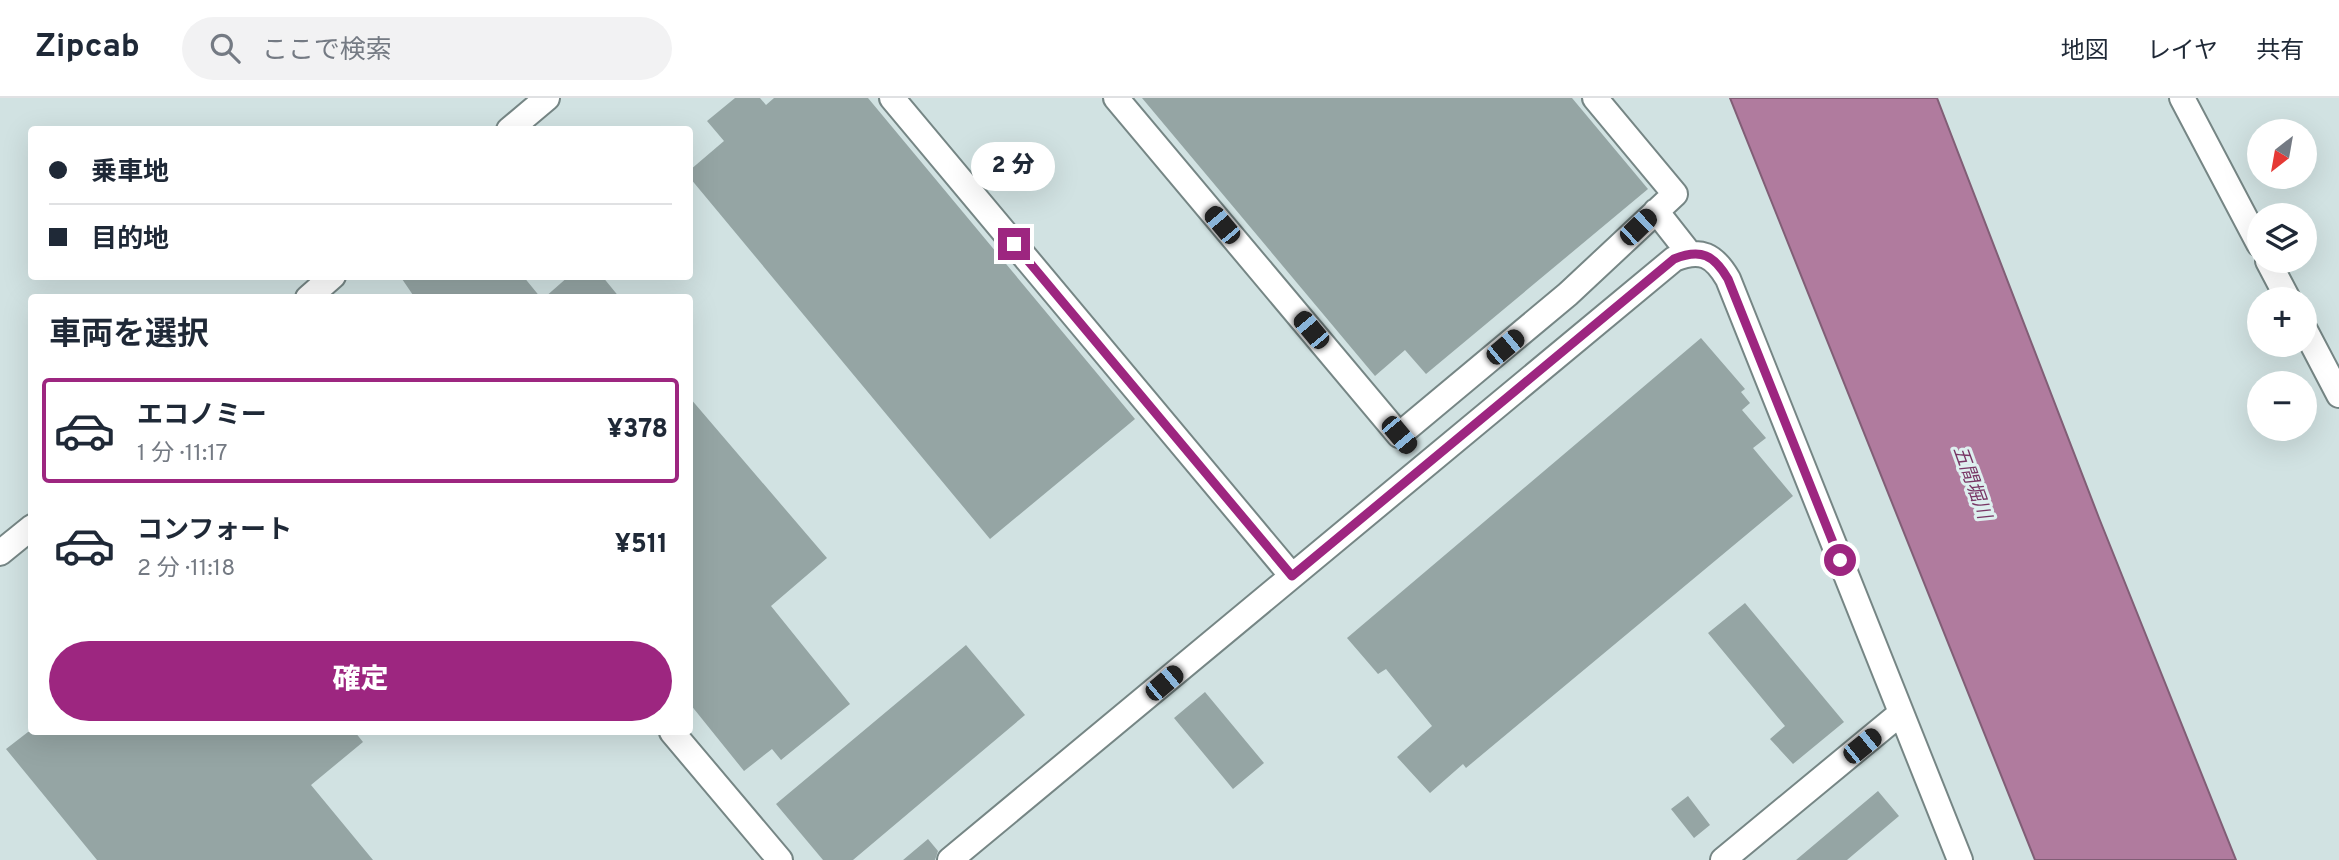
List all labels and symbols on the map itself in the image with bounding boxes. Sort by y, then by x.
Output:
north arrow [2247,119,2317,189]
callout: 2 分 [972,142,1056,192]
car [1201,202,1244,248]
car [1616,205,1661,249]
route end [998,228,1030,260]
car [1290,307,1333,353]
car [1483,325,1528,369]
car [1378,412,1421,458]
water label: 五間堀川 [1947,443,1996,524]
route start [1824,544,1856,576]
car [1142,661,1187,705]
car [1840,725,1885,767]

